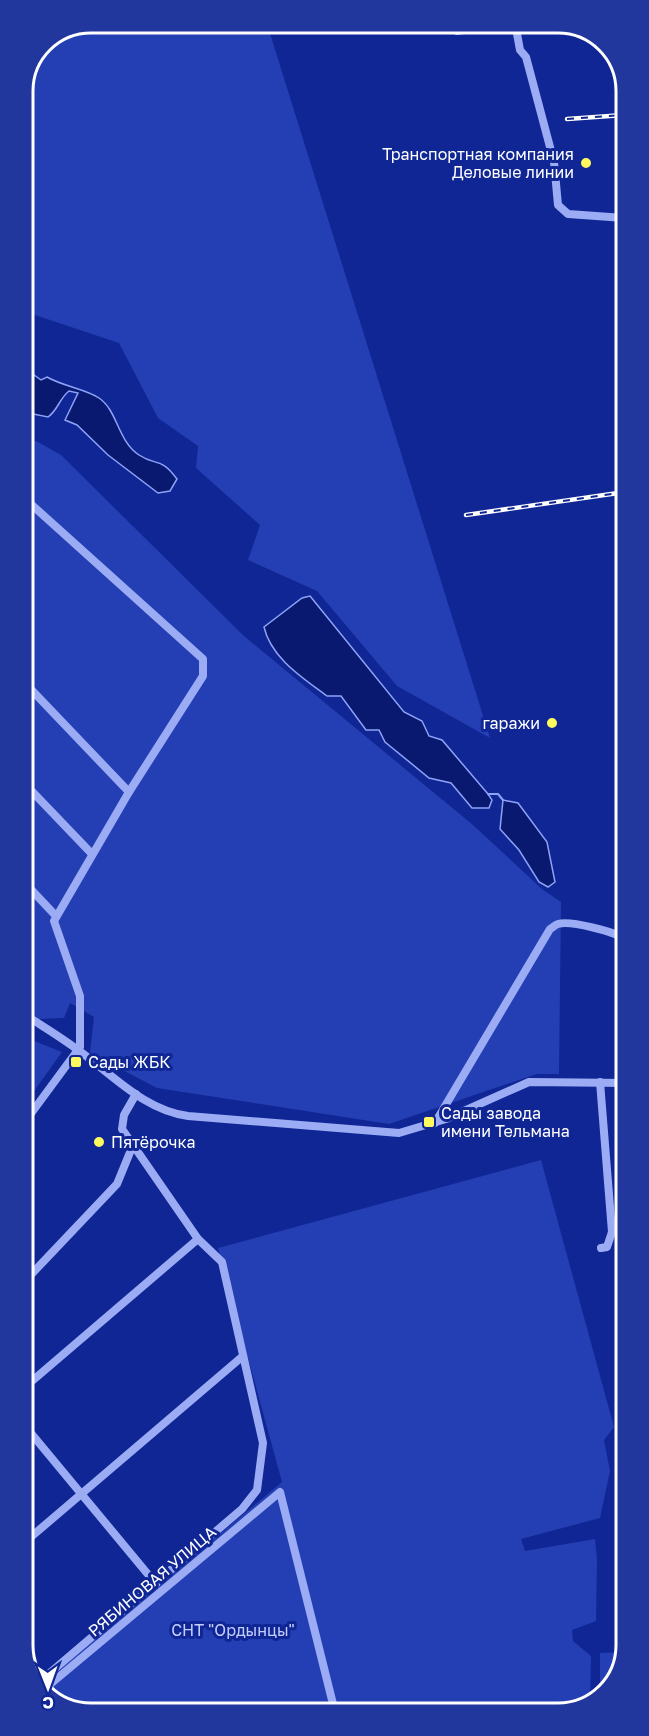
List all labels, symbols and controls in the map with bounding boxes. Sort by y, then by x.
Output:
place label: Транспортная компания Деловые линии [382,144,574,182]
marker: Транспортная компания Деловые линии [579,156,593,170]
place label: гаражи [482,713,540,733]
marker: гаражи [545,716,559,730]
place label: Сады ЖБК [88,1052,170,1072]
marker: Сады ЖБК [69,1055,83,1069]
place label: Сады завода имени Тельмана [441,1103,570,1141]
marker: Сады завода имени Тельмана [422,1115,436,1129]
place label: Пятёрочка [111,1132,195,1152]
marker: Пятёрочка [92,1135,106,1149]
street label: РЯБИНОВАЯ УЛИЦА [84,1521,220,1640]
park label: СНТ "Ордынцы" [171,1620,295,1640]
north arrow [18,1658,78,1718]
text: С [42,1693,54,1713]

